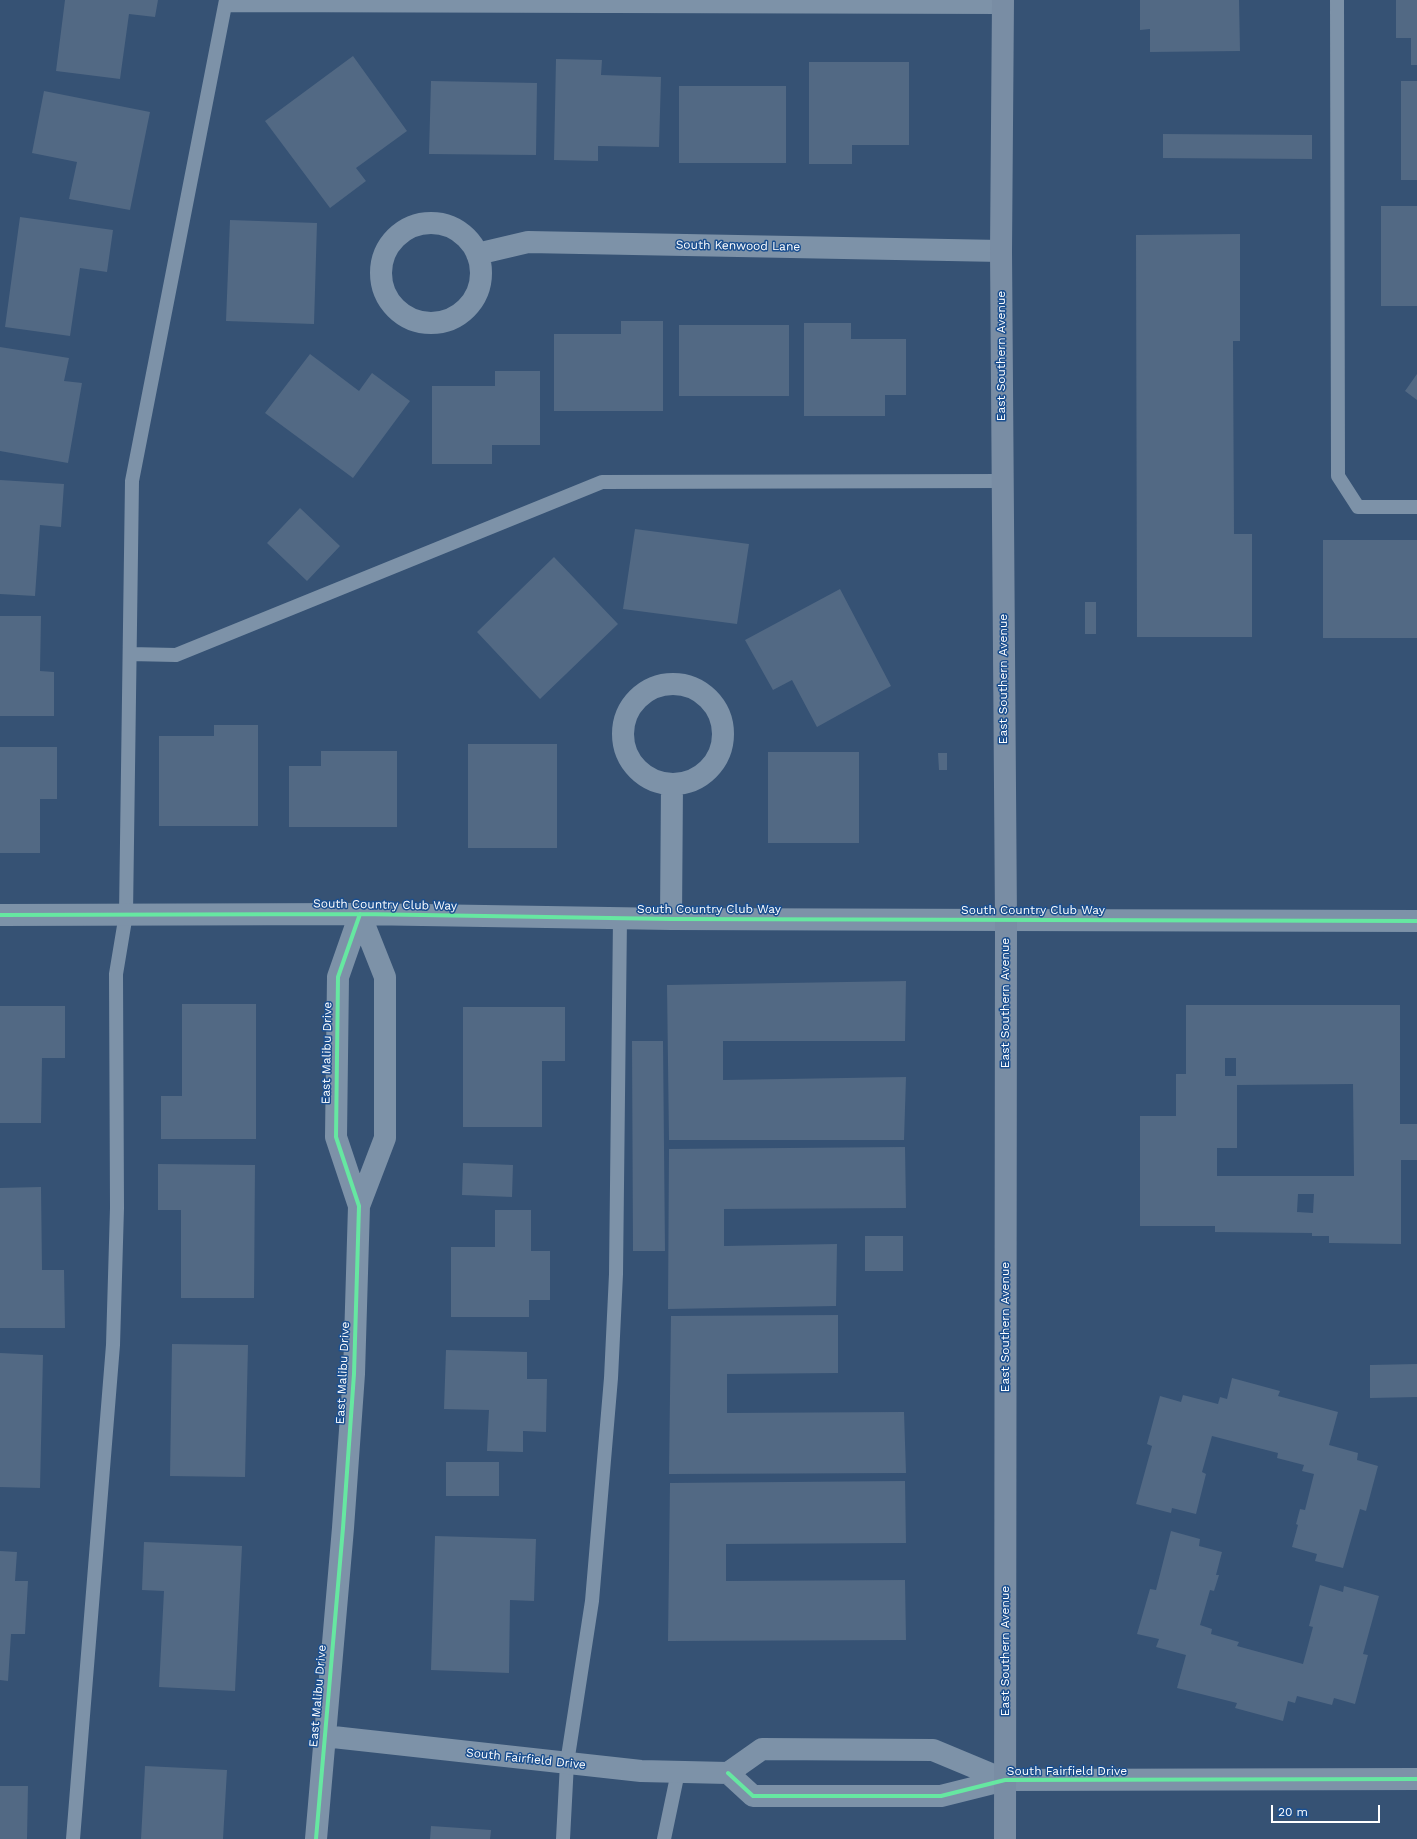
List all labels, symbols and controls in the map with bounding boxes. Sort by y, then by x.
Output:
street label: South Kenwood Lane [676,238,800,254]
street label: East Southern Avenue [994,291,1008,421]
street label: East Southern Avenue [996,614,1010,744]
street label: South Country Club Way [313,897,457,913]
street label: South Country Club Way [637,902,781,916]
street label: South Country Club Way [961,903,1105,917]
street label: East Southern Avenue [998,938,1012,1068]
street label: East Malibu Drive [319,1002,335,1104]
street label: East Southern Avenue [998,1262,1012,1392]
street label: East Malibu Drive [333,1321,353,1425]
street label: East Southern Avenue [998,1586,1012,1716]
street label: East Malibu Drive [306,1644,330,1748]
street label: South Fairfield Drive [465,1746,587,1772]
street label: South Fairfield Drive [1007,1764,1127,1778]
scale bar [1273,1797,1382,1823]
text: 20 m [1278,1805,1308,1819]

